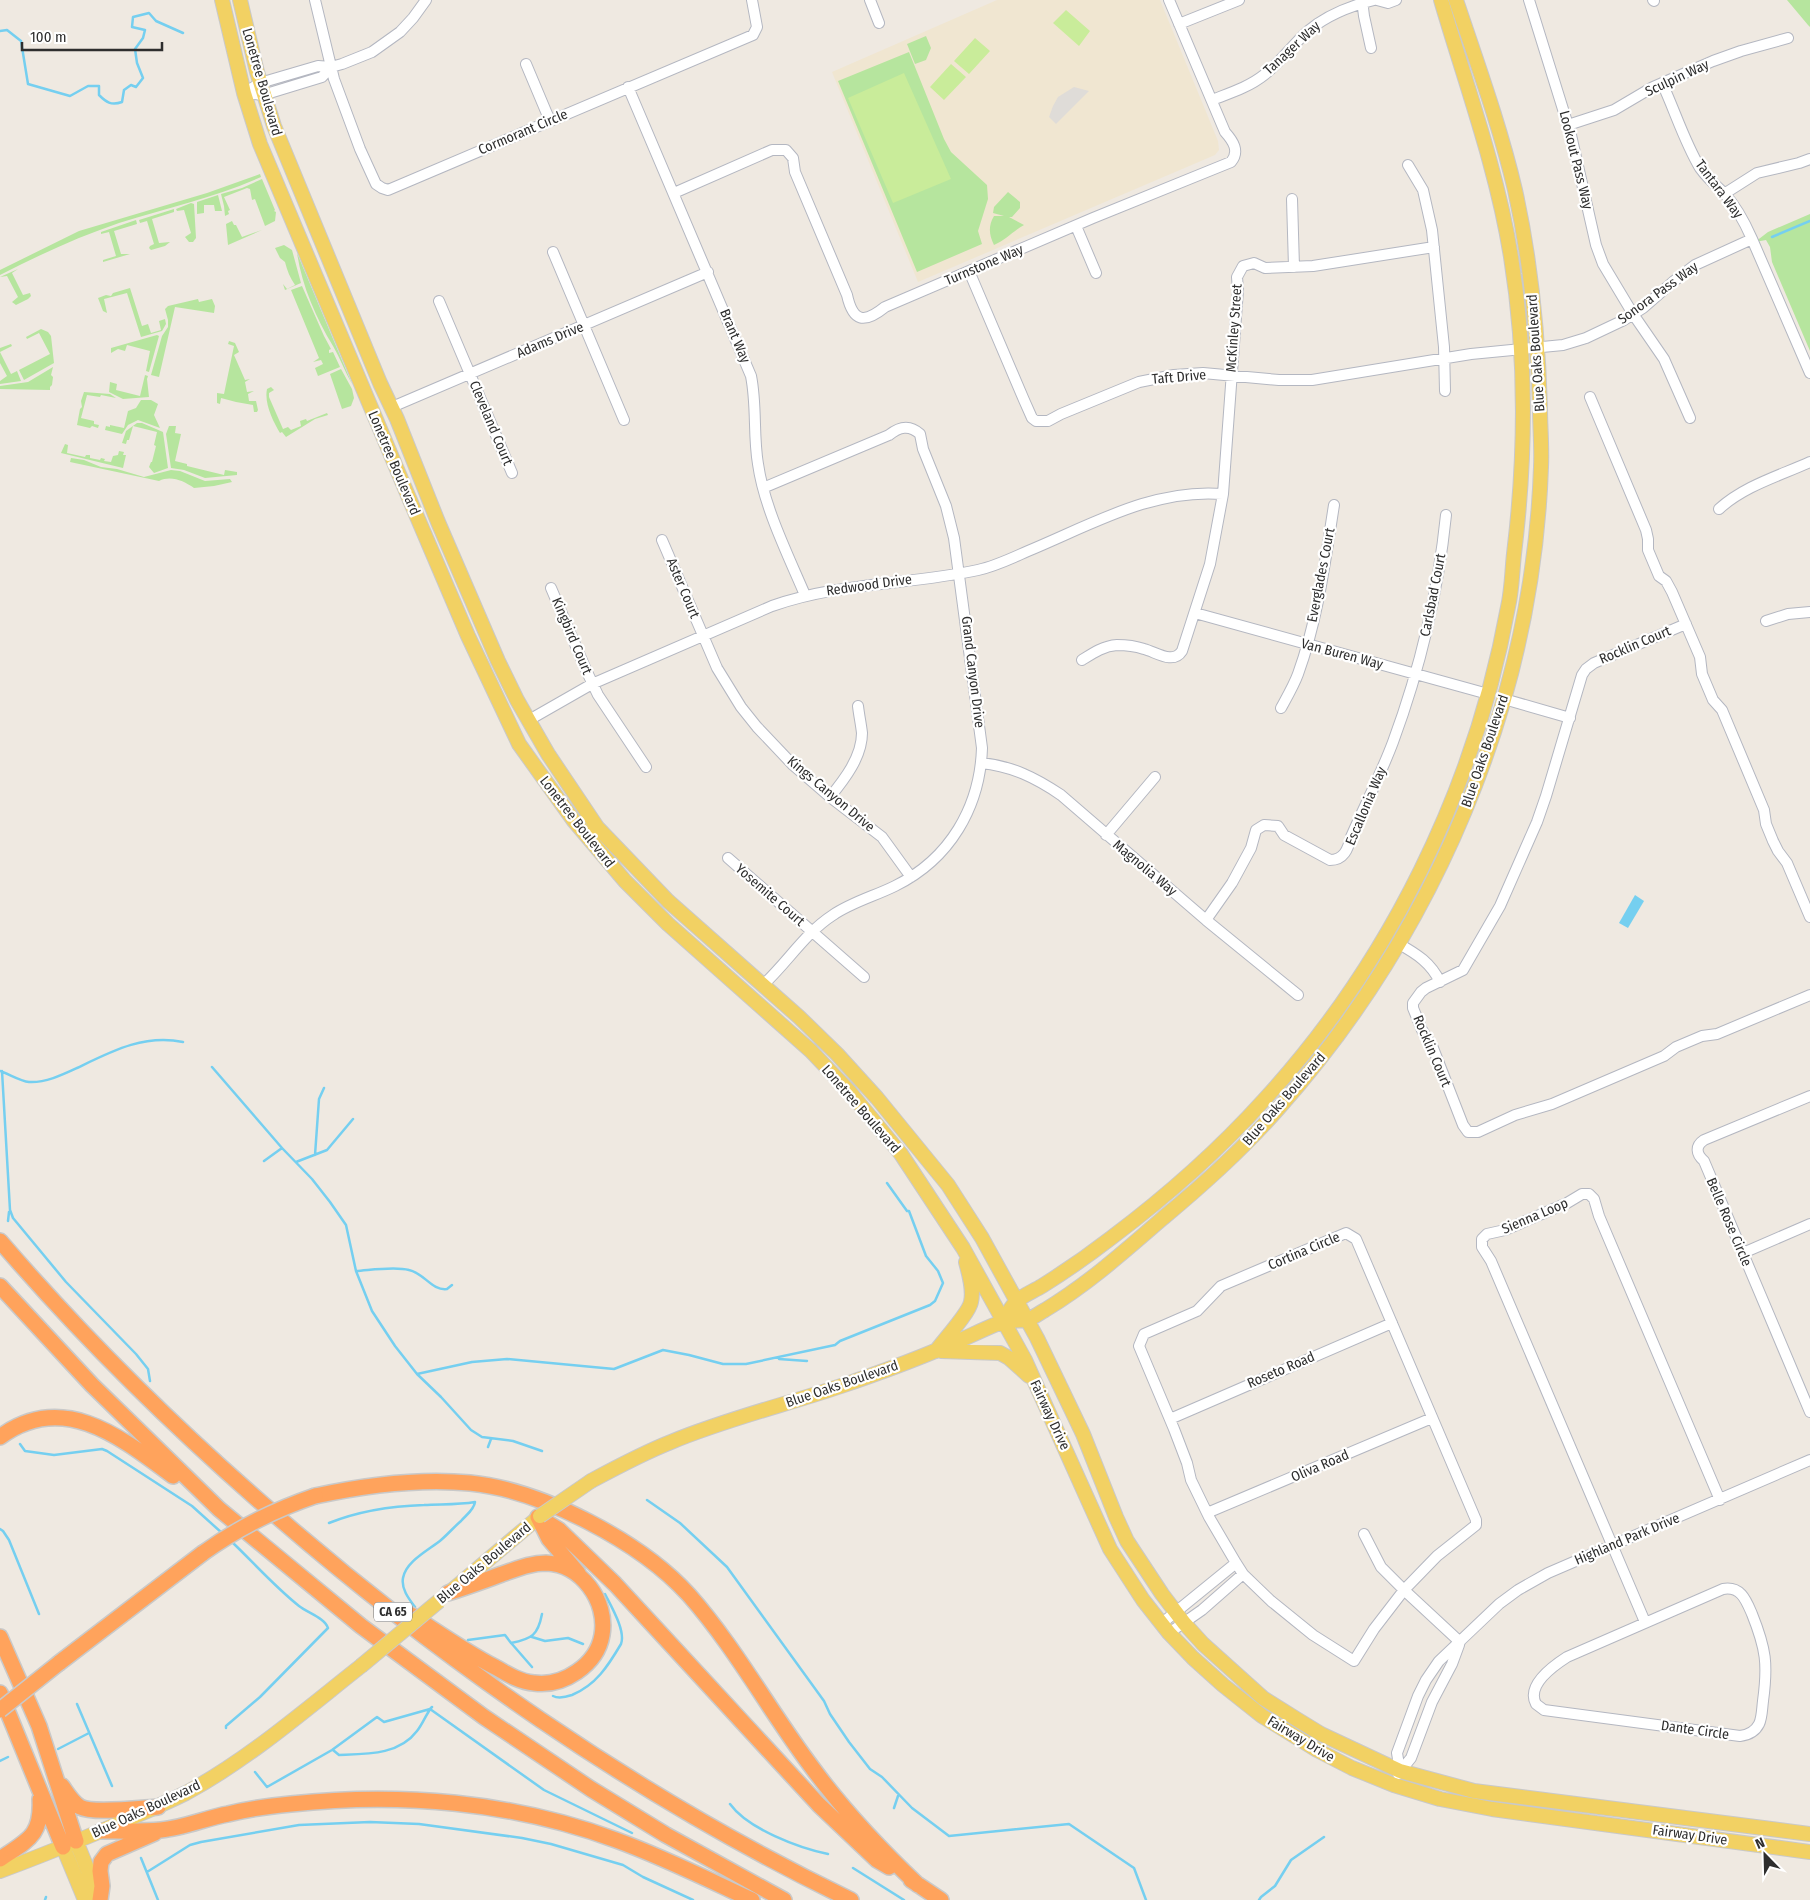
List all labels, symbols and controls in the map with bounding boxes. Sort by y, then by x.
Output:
street label: Tanager Way [1260,17,1324,78]
scale bar [22,20,162,52]
street label: Lonetree Boulevard [238,26,286,138]
text: 100 m [30,28,67,46]
street label: Sculpin Way [1642,56,1712,100]
street label: Cormorant Circle [476,106,570,158]
street label: Lookout Pass Way [1556,109,1597,212]
street label: Tantara Way [1691,156,1747,222]
street label: Turnstone Way [942,241,1027,289]
street label: Sonora Pass Way [1615,258,1702,328]
street label: McKinley Street [1222,283,1246,373]
street label: Blue Oaks Boulevard [1523,294,1549,412]
street label: Brant Way [716,306,754,366]
street label: Adams Drive [514,318,586,362]
street label: Taft Drive [1151,366,1207,388]
street label: Cleveland Court [466,378,517,468]
street label: Lonetree Boulevard [364,408,424,518]
street label: Everglades Court [1304,526,1339,624]
street label: Carlsbad Court [1417,552,1449,638]
street label: Aster Court [663,555,703,621]
street label: Redwood Drive [825,571,913,599]
street label: Kingbird Court [548,595,596,678]
street label: Grand Canyon Drive [958,615,988,729]
street label: Rocklin Court [1597,622,1674,668]
street label: Van Buren Way [1299,635,1386,673]
street label: Blue Oaks Boulevard [1458,693,1512,809]
street label: Kings Canyon Drive [784,752,878,836]
street label: Escallonia Way [1342,763,1390,848]
street label: Lonetree Boulevard [536,773,618,871]
street label: Magnolia Way [1110,836,1181,900]
street label: Yosemite Court [732,860,808,930]
street label: Rocklin Court [1409,1013,1455,1090]
street label: Blue Oaks Boulevard [1239,1049,1329,1149]
street label: Lonetree Boulevard [818,1061,904,1157]
street label: Belle Rose Circle [1703,1175,1755,1269]
street label: Sienna Loop [1499,1194,1571,1238]
street label: Cortina Circle [1266,1228,1343,1274]
street label: Roseto Road [1245,1348,1317,1392]
street label: Blue Oaks Boulevard [784,1357,900,1411]
street label: Fairway Drive [1026,1377,1074,1453]
street label: Oliva Road [1288,1446,1352,1486]
street label: Highland Park Drive [1572,1509,1682,1569]
street label: Blue Oaks Boulevard [433,1519,535,1607]
road number: CA 65 [374,1602,412,1621]
street label: Fairway Drive [1264,1712,1338,1766]
street label: Dante Circle [1660,1717,1730,1743]
street label: Blue Oaks Boulevard [89,1776,203,1842]
street label: Fairway Drive [1651,1821,1729,1849]
north arrow [1740,1830,1790,1880]
text: N [1753,1834,1767,1853]

